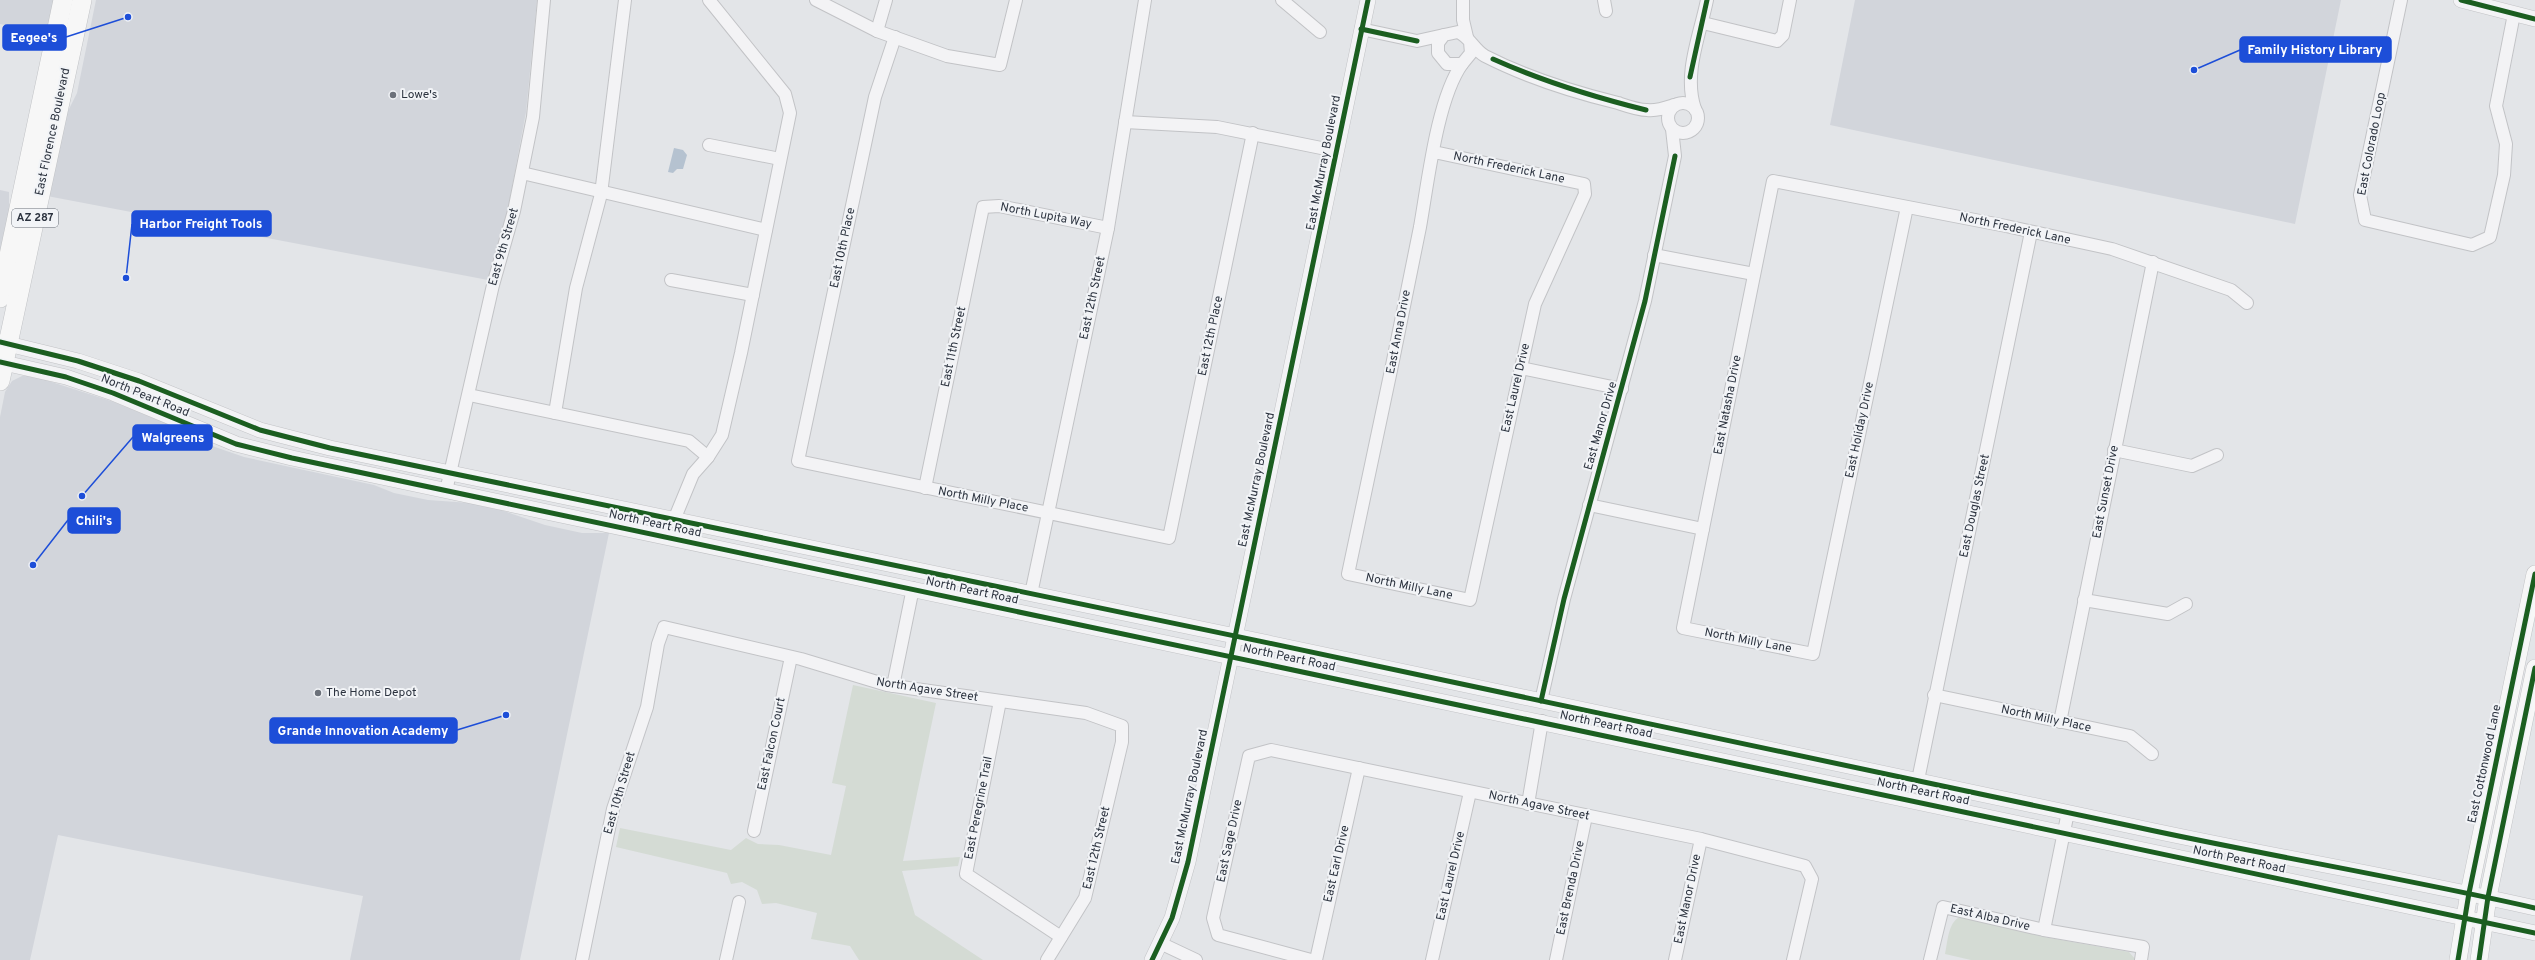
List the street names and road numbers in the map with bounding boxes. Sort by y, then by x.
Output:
street label: East Florence Boulevard [32,67,74,197]
street label: East Colorado Loop [2354,91,2390,197]
street label: East McMurray Boulevard [1303,94,1345,232]
street label: North Frederick Lane [1452,148,1566,188]
street label: North Lupita Way [999,199,1093,233]
street label: East 9th Street [485,206,523,288]
street label: East 10th Place [827,206,859,290]
road number: AZ 287 [12,209,58,227]
street label: North Frederick Lane [1958,209,2072,249]
street label: East 12th Street [1076,255,1110,341]
street label: East Anna Drive [1383,289,1415,375]
street label: East 12th Place [1195,294,1227,378]
street label: East 11th Street [938,305,970,389]
street label: East Laurel Drive [1498,342,1534,434]
street label: East Natasha Drive [1710,354,1746,456]
street label: North Peart Road [98,371,192,421]
street label: East Manor Drive [1581,380,1621,472]
street label: East Holiday Drive [1842,380,1878,480]
street label: East McMurray Boulevard [1235,411,1279,549]
street label: East Sunset Drive [2089,444,2123,540]
street label: East Douglas Street [1956,453,1994,559]
street label: North Milly Place [936,483,1030,517]
street label: North Peart Road [607,506,703,542]
street label: North Milly Lane [1364,570,1454,604]
street label: North Peart Road [924,573,1020,609]
street label: North Milly Lane [1703,625,1793,657]
street label: North Peart Road [1241,640,1337,676]
street label: North Agave Street [875,674,979,706]
street label: East Falcon Court [754,696,790,792]
street label: North Milly Place [1999,702,2093,736]
street label: East Cottonwood Lane [2465,703,2505,825]
street label: North Peart Road [1558,707,1654,743]
street label: East McMurray Boulevard [1168,728,1212,866]
street label: East 10th Street [601,750,639,836]
street label: East Peregrine Trail [961,755,997,861]
street label: North Peart Road [1875,774,1971,810]
street label: North Agave Street [1487,787,1591,825]
street label: East Sage Drive [1213,798,1247,884]
street label: East 12th Street [1080,805,1114,891]
street label: East Earl Drive [1320,824,1354,904]
street label: East Laurel Drive [1433,830,1469,922]
street label: East Brenda Drive [1553,839,1589,937]
street label: North Peart Road [2191,842,2287,878]
street label: East Manor Drive [1671,853,1705,945]
street label: East Alba Drive [1948,901,2032,935]

